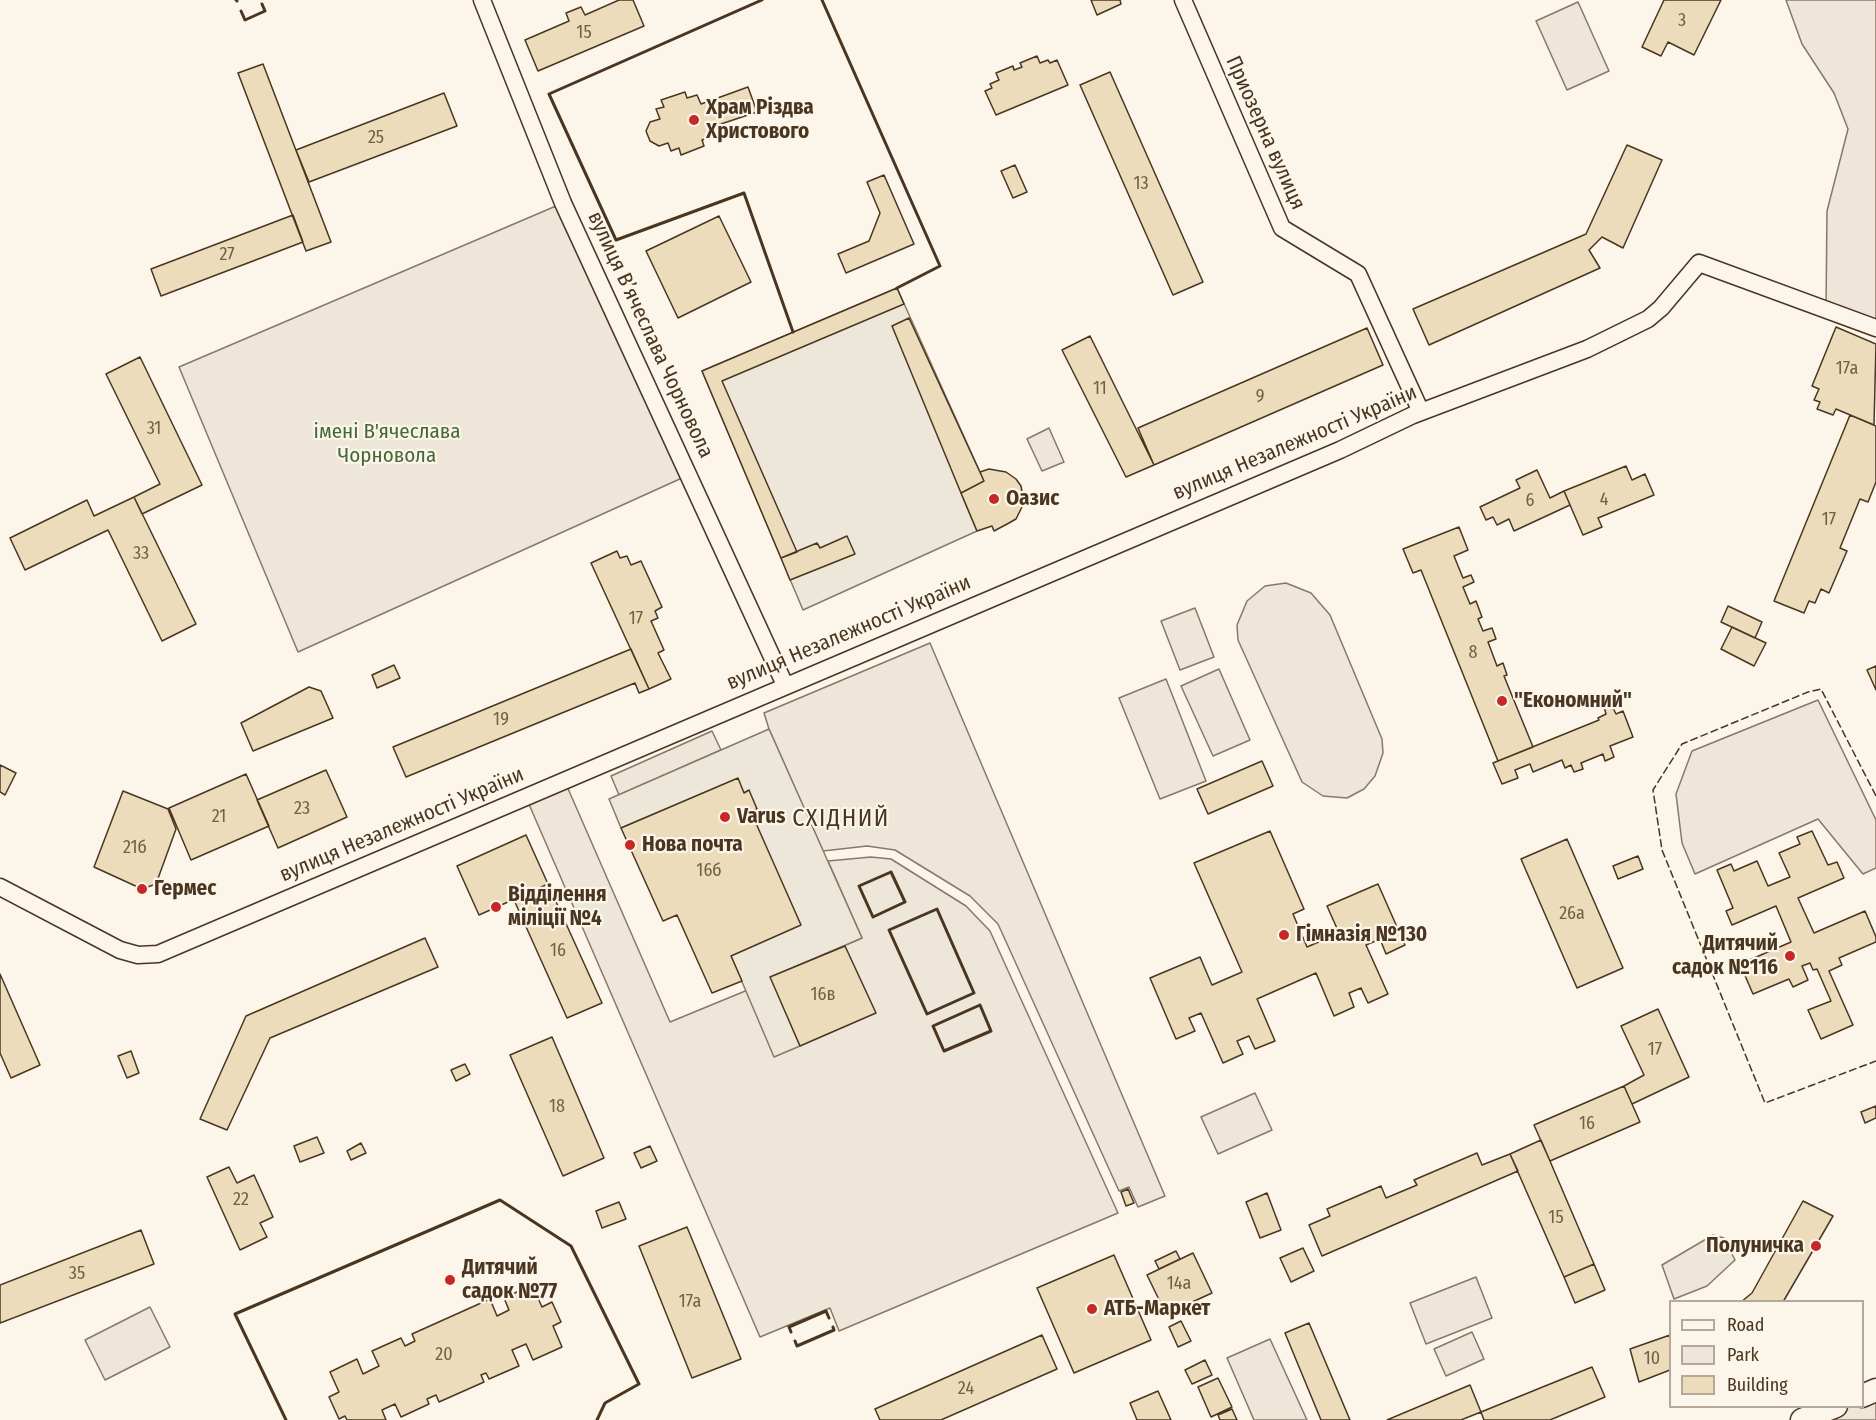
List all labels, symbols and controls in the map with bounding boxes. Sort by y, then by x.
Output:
house number: 3 [1678,10,1686,32]
house number: 15 [576,22,592,44]
street label: Приозерна вулиця [1220,52,1310,214]
place label: Храм Різдва Христового [706,95,814,145]
marker: Храм Різдва Христового [687,113,701,127]
house number: 25 [368,127,384,149]
house number: 13 [1133,173,1149,195]
street label: вулиця Вʼячеслава Чорновола [582,208,718,462]
house number: 27 [219,244,235,266]
house number: 17а [1836,358,1858,380]
house number: 11 [1093,378,1107,400]
street label: вулиця Незалежності України [1169,380,1421,506]
house number: 9 [1256,386,1264,408]
house number: 31 [147,418,161,440]
park label: імені В'ячеслава Чорновола [314,419,460,469]
place label: Оазис [1006,486,1059,512]
house number: 4 [1600,489,1608,511]
house number: 6 [1526,490,1534,512]
marker: Оазис [987,492,1001,506]
house number: 17 [1822,509,1836,531]
house number: 33 [133,543,149,565]
street label: вулиця Незалежності України [723,570,975,696]
house number: 17 [629,608,643,630]
house number: 8 [1469,642,1477,664]
place label: "Економний" [1514,688,1632,714]
marker: "Економний" [1495,694,1509,708]
house number: 19 [493,709,509,731]
street label: вулиця Незалежності України [276,762,528,888]
house number: 23 [294,798,310,820]
place label: Varus [737,804,785,830]
district label: СХІДНИЙ [792,805,890,833]
house number: 21 [212,806,226,828]
marker: Varus [718,810,732,824]
place label: Нова почта [642,832,743,858]
house number: 21б [123,837,147,859]
marker: Нова почта [623,838,637,852]
house number: 16б [696,860,722,882]
place label: Гермес [154,876,216,902]
marker: Гермес [135,882,149,896]
place label: Відділення міліції №4 [508,882,607,932]
marker: Відділення міліції №4 [489,900,503,914]
house number: 26а [1559,903,1585,925]
place label: Гімназія №130 [1296,922,1427,948]
marker: Гімназія №130 [1277,928,1291,942]
place label: Дитячий садок №116 [1672,931,1778,981]
house number: 16 [550,940,566,962]
marker: Дитячий садок №116 [1783,949,1797,963]
house number: 16в [810,984,836,1006]
house number: 17 [1648,1039,1662,1061]
house number: 18 [549,1096,565,1118]
house number: 16 [1579,1113,1595,1135]
house number: 22 [233,1189,249,1211]
house number: 15 [1548,1207,1564,1229]
place label: Полуничка [1706,1233,1804,1259]
marker: Полуничка [1809,1239,1823,1253]
place label: Дитячий садок №77 [462,1255,557,1305]
house number: 35 [69,1263,85,1285]
marker: Дитячий садок №77 [443,1273,457,1287]
house number: 14а [1167,1273,1191,1295]
house number: 17а [679,1291,701,1313]
place label: АТБ-Маркет [1104,1296,1210,1322]
legend [1669,1300,1864,1408]
marker: АТБ-Маркет [1085,1302,1099,1316]
text: Road [1727,1314,1764,1336]
house number: 20 [435,1344,453,1366]
text: Park [1727,1344,1759,1366]
house number: 10 [1644,1348,1660,1370]
text: Building [1727,1374,1788,1396]
house number: 24 [958,1378,974,1400]

